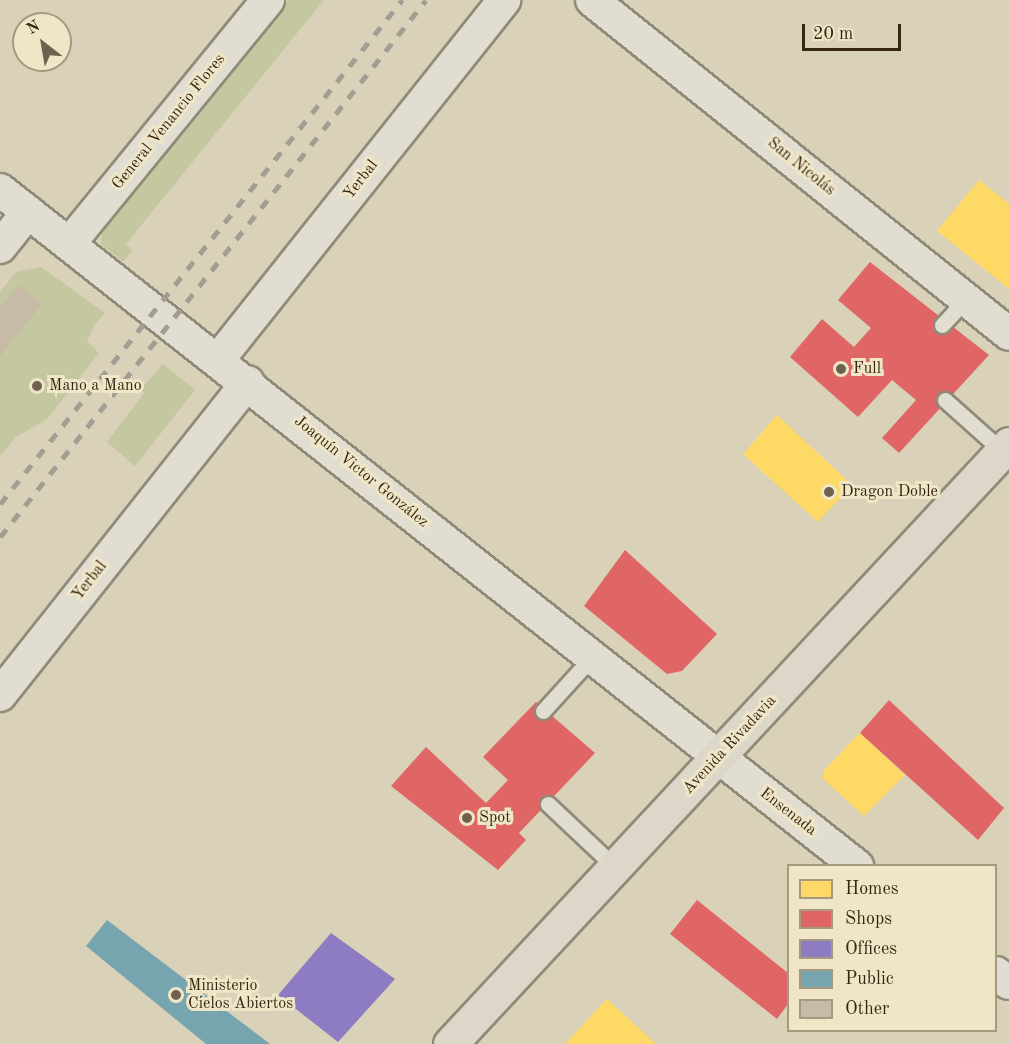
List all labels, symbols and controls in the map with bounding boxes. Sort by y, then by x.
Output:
north arrow [12,12,72,72]
scale bar [805,12,904,50]
text: N [24,18,43,38]
text: 20 m [813,25,853,43]
street label: General Venancio Flores [108,50,230,194]
street label: San Nicolás [763,134,839,200]
street label: Yerbal [340,156,382,204]
place label: Full [853,359,881,379]
marker: Full [834,362,848,376]
place label: Mano a Mano [49,376,142,396]
marker: Mano a Mano [30,379,44,393]
street label: Joaquín Victor González [290,412,432,532]
place label: Dragon Doble [841,482,938,502]
marker: Dragon Doble [822,485,836,499]
street label: Yerbal [69,557,111,605]
street label: Avenida Rivadavia [679,692,781,798]
street label: Ensenada [756,784,820,840]
place label: Spot [479,808,511,828]
marker: Spot [460,811,474,825]
legend [787,864,997,1032]
text: Homes [845,880,899,898]
text: Shops [845,910,892,928]
text: Offices [845,940,897,958]
text: Public [845,970,894,988]
place label: Ministerio Cielos Abiertos [188,976,293,1014]
marker: Ministerio Cielos Abiertos [169,988,183,1002]
text: Other [845,1000,889,1018]

